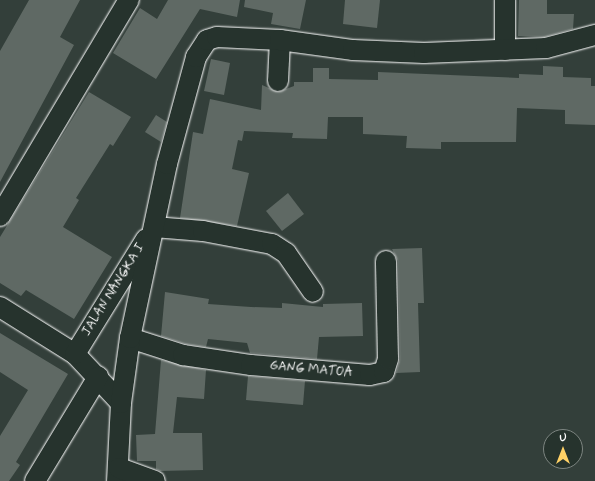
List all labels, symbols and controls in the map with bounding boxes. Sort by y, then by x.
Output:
street label: JALAN NANGKA I [79,241,149,339]
street label: GANG MATOA [269,359,353,381]
north arrow [543,429,583,469]
text: U [559,431,567,445]

